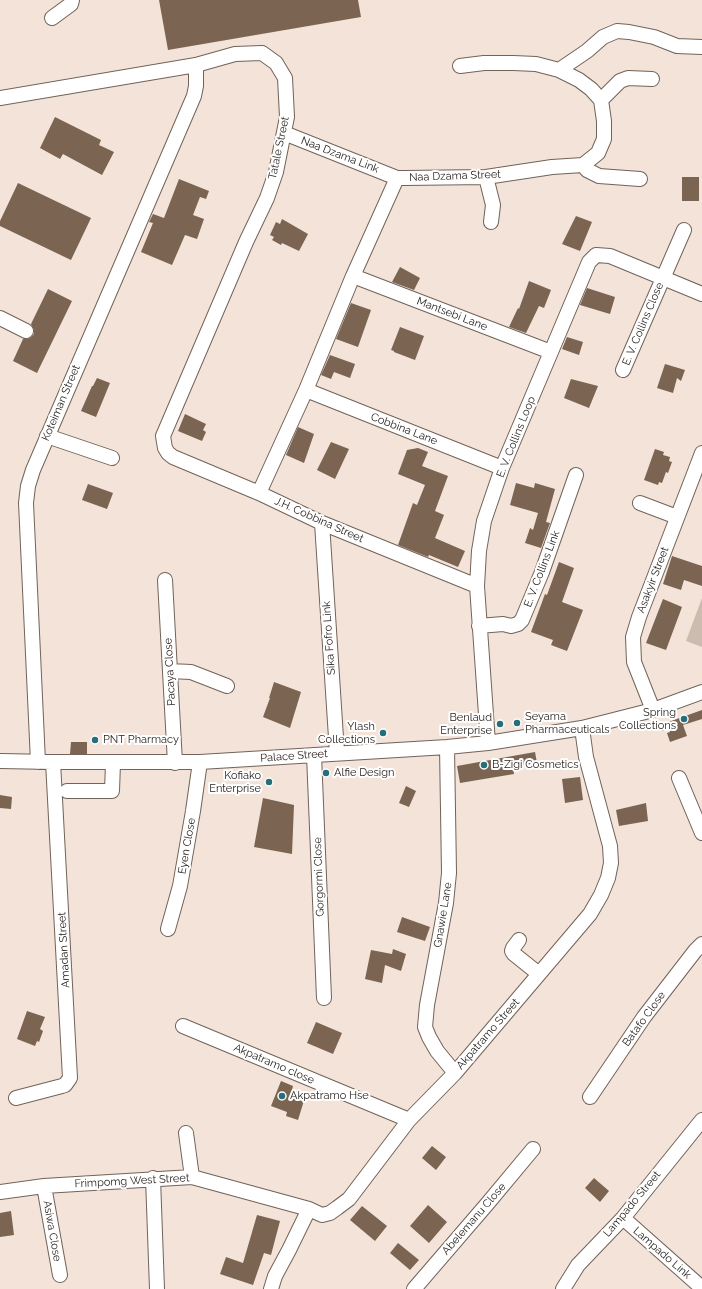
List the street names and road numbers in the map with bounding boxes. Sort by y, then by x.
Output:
street label: Tatale Street [266,115,292,181]
street label: Naa Dzama Link [299,134,381,176]
street label: Naa Dzama Street [409,168,501,184]
street label: E. V. Collins Close [620,280,666,368]
street label: Mantsebi Lane [415,294,489,334]
street label: Koteiman Street [39,363,83,443]
street label: E. V. Collins Loop [494,395,538,479]
street label: Cobbina Lane [369,410,439,448]
street label: J.H. Cobbina Street [272,494,366,546]
street label: E. V. Collins Link [521,529,563,609]
street label: Asakyir Street [634,545,672,615]
street label: Sika Fofro Link [320,601,338,675]
street label: Pacaya Close [162,638,178,706]
street label: Palace Street [260,747,328,765]
street label: Eyen Close [176,817,198,875]
street label: Gorgormi Close [311,837,327,917]
street label: Gnawie Lane [431,881,455,949]
street label: Amadan Street [55,912,73,988]
street label: Batafo Close [620,989,668,1049]
street label: Akpatramo Street [454,996,522,1072]
street label: Akpatramo close [232,1041,316,1087]
street label: Lampado Street [601,1168,663,1240]
street label: Frimpomg West Street [74,1171,190,1191]
street label: Abelemanu Close [439,1180,509,1258]
street label: Asiwa Close [40,1200,64,1262]
street label: Lampado Link [630,1224,694,1282]

